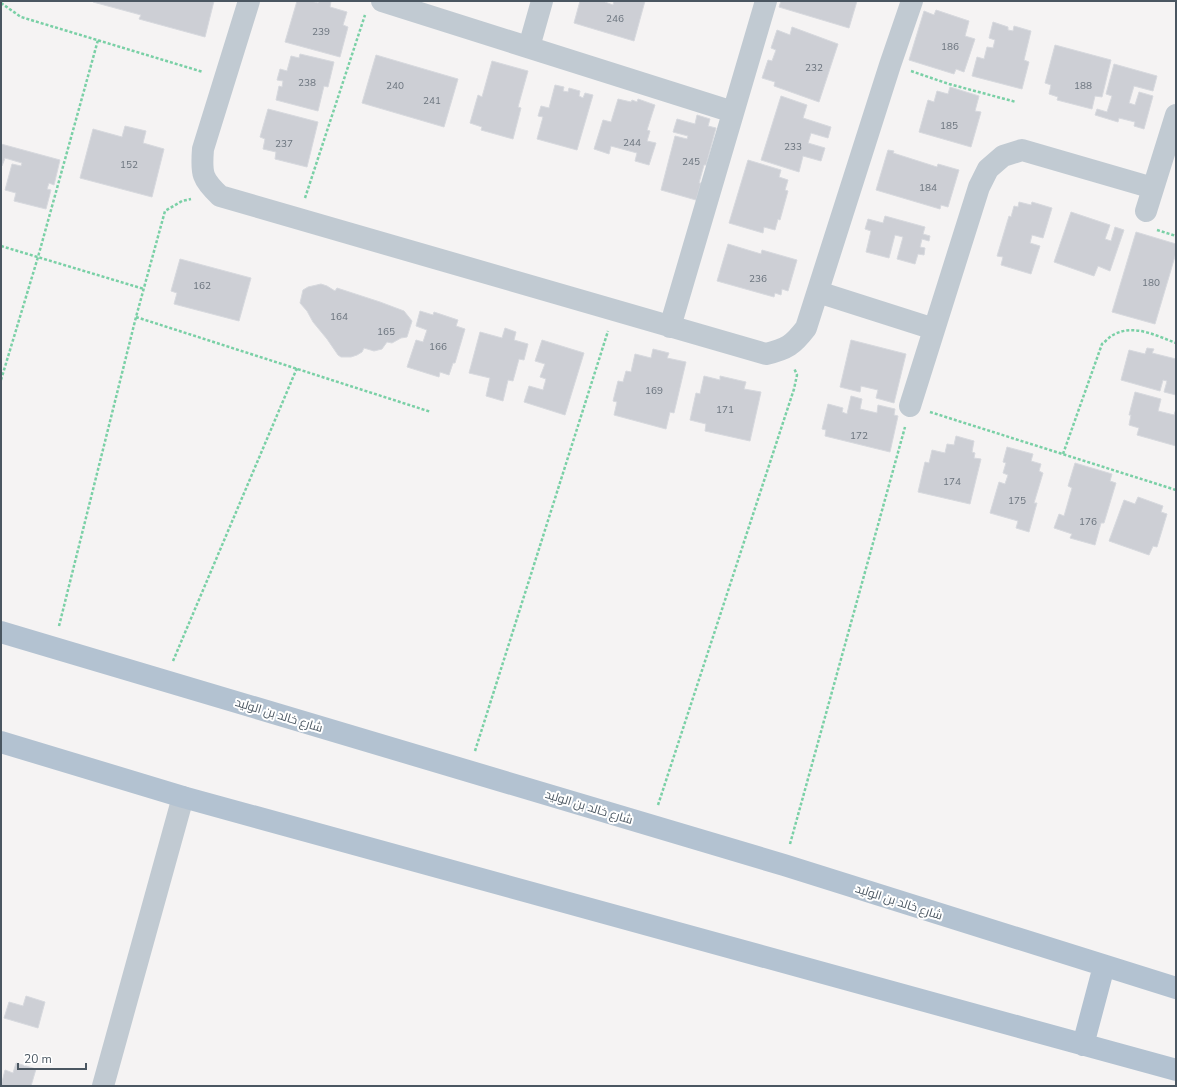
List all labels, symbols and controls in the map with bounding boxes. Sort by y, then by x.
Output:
house number: 246 [606,12,624,26]
house number: 239 [312,25,330,39]
house number: 186 [941,40,959,54]
house number: 232 [805,61,823,75]
house number: 238 [298,76,316,90]
house number: 240 [386,79,404,93]
house number: 188 [1074,79,1092,93]
house number: 241 [423,94,441,108]
house number: 185 [940,119,958,133]
house number: 244 [623,136,641,150]
house number: 237 [275,137,293,151]
house number: 233 [784,140,802,154]
house number: 245 [682,155,700,169]
house number: 152 [120,158,138,172]
house number: 184 [919,181,937,195]
house number: 236 [749,272,767,286]
house number: 180 [1142,276,1160,290]
house number: 162 [193,279,211,293]
house number: 164 [330,310,348,324]
house number: 165 [377,325,395,339]
house number: 166 [429,340,447,354]
house number: 169 [645,384,663,398]
house number: 171 [716,403,734,417]
house number: 172 [850,429,868,443]
house number: 174 [943,475,961,489]
house number: 175 [1008,494,1026,508]
house number: 176 [1079,515,1097,529]
street label: شارع خالد بن الوليد [233,694,325,736]
street label: شارع خالد بن الوليد [543,786,635,828]
street label: شارع خالد بن الوليد [853,880,945,924]
scale bar [18,1045,86,1071]
text: 20 m [24,1051,52,1067]

